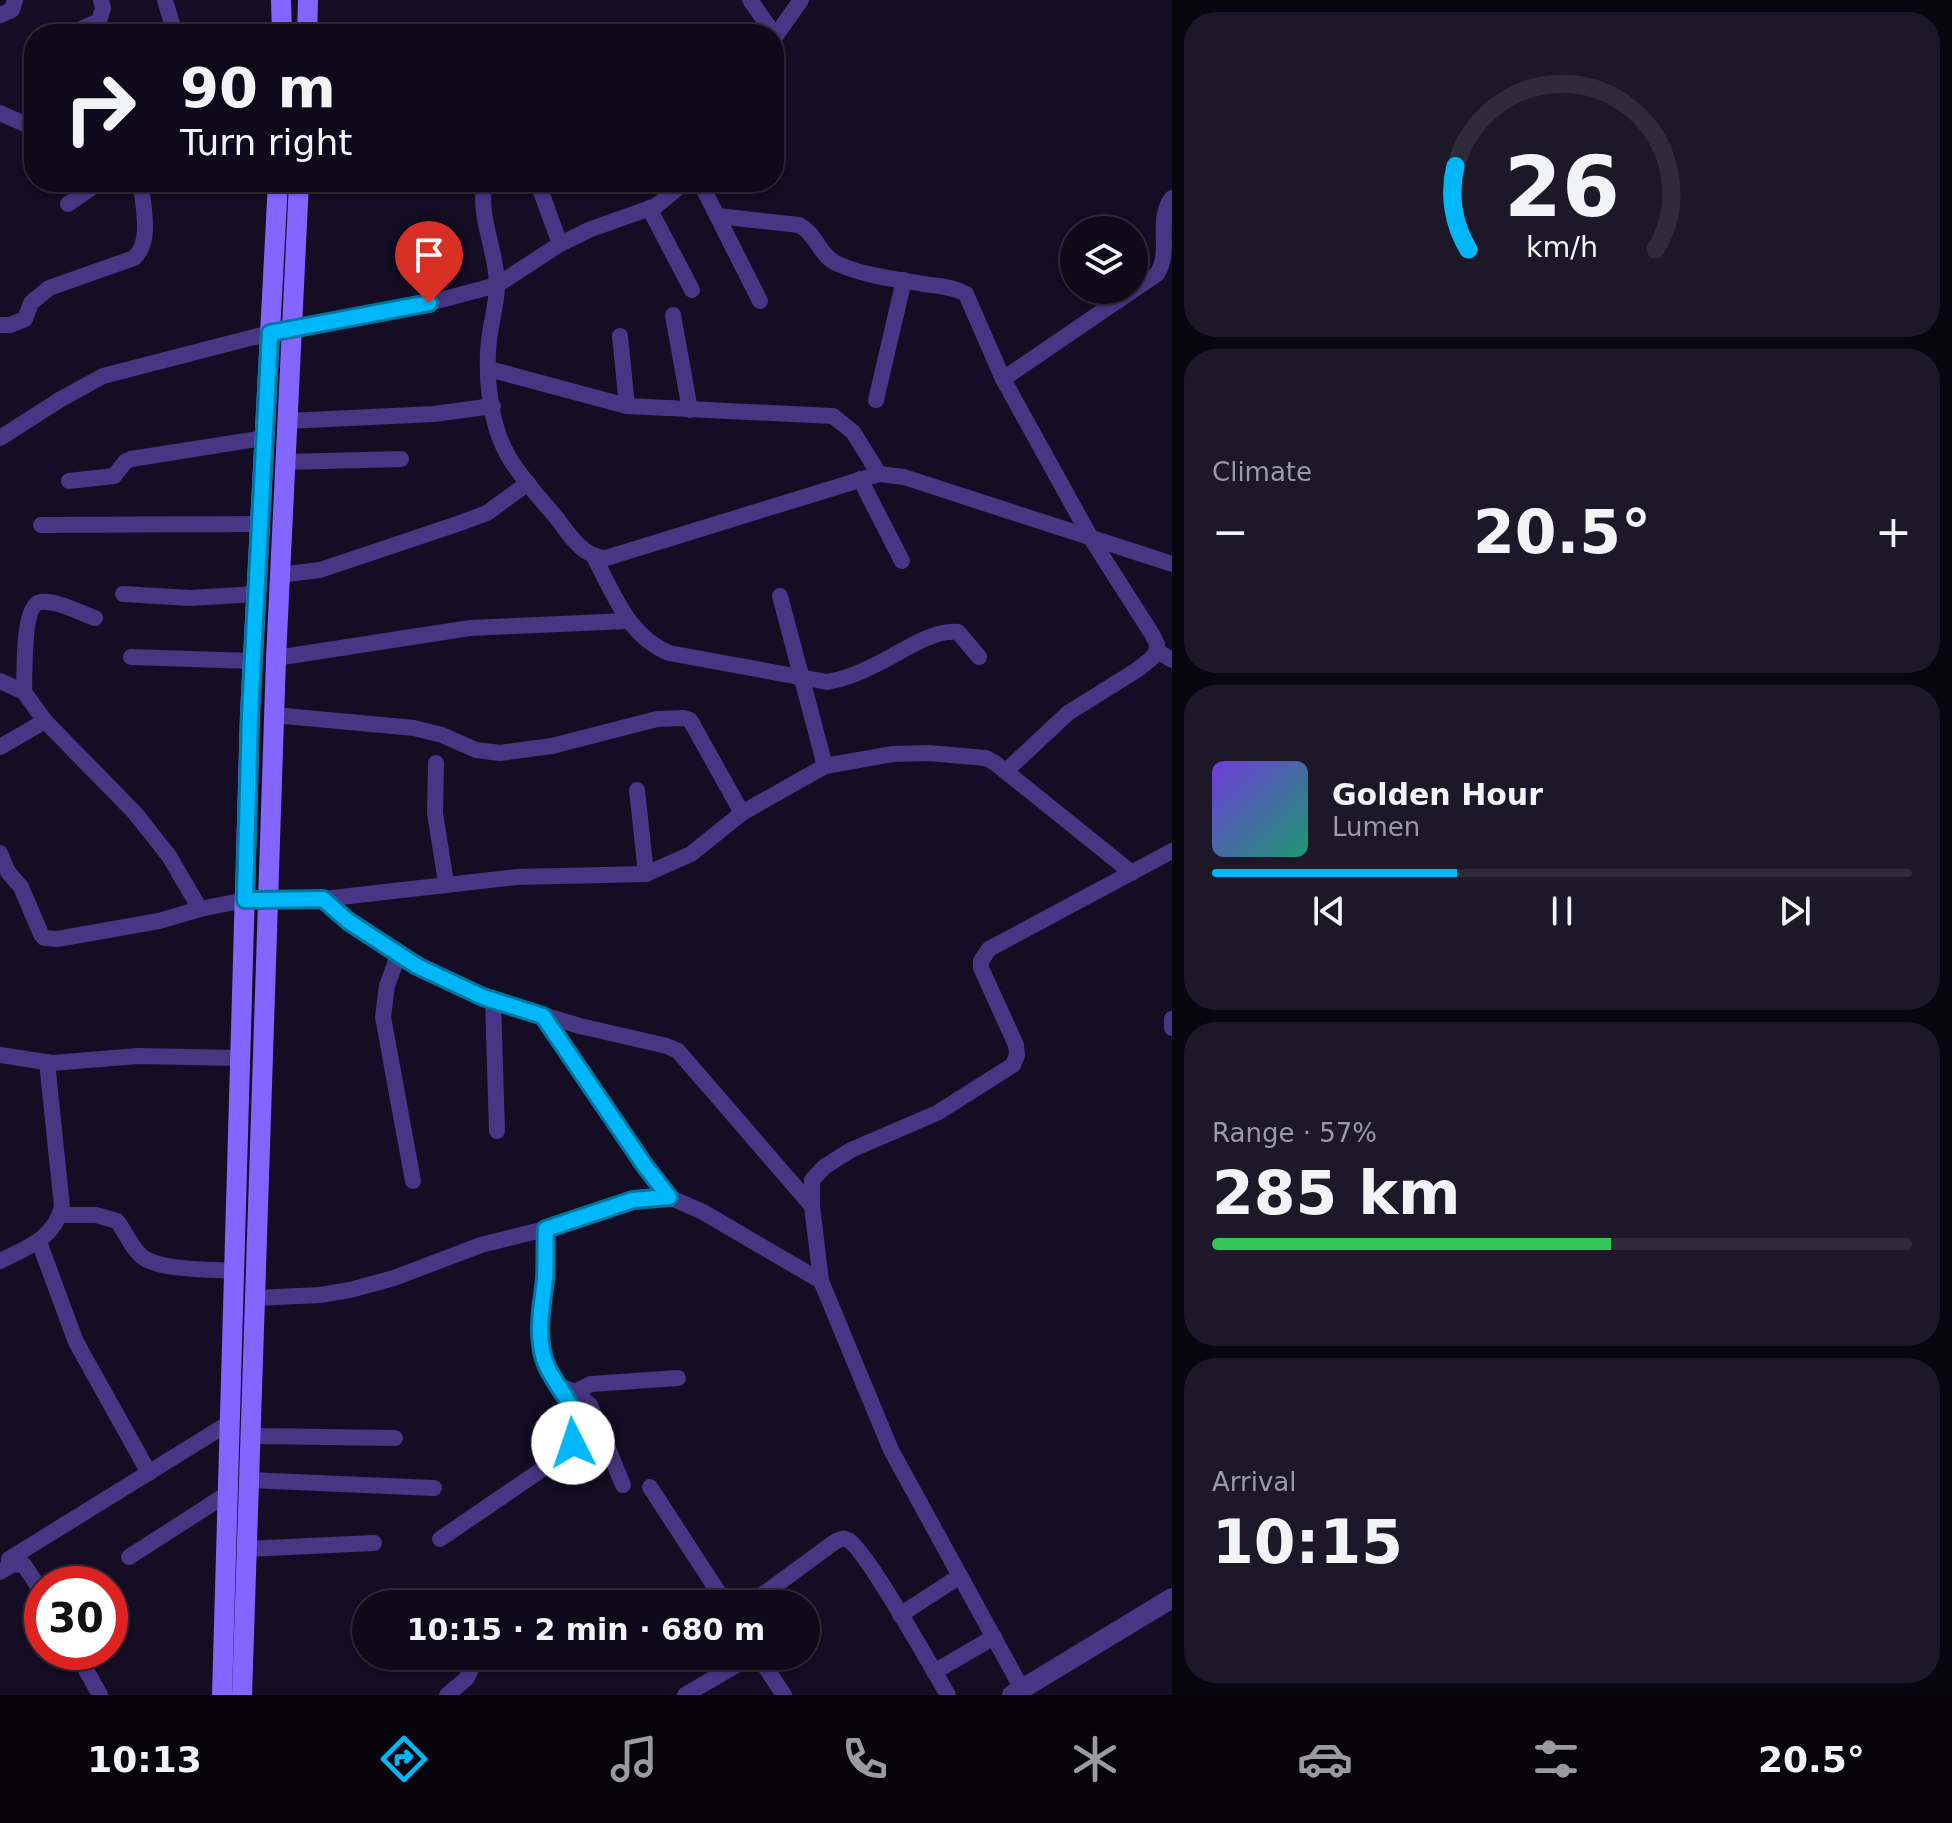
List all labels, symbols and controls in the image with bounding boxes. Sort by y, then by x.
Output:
text: 90 m [180,55,336,120]
icon: right [48,56,152,160]
text: Turn right [180,122,352,163]
text: 26 [1504,139,1620,236]
map controls [1060,216,1148,304]
button: layers [1060,216,1148,304]
pin [395,221,463,303]
text: km/h [1526,230,1598,264]
icon: arrive [407,233,451,277]
text: Climate [1212,457,1312,487]
text: 20.5° [1473,497,1651,567]
text: − [1212,506,1249,557]
text: + [1875,506,1912,557]
text: Golden Hour [1332,777,1543,812]
text: Lumen [1332,812,1420,842]
icon: previous [1307,889,1351,933]
icon: pause [1540,889,1584,933]
icon: next [1773,889,1817,933]
text: Range · 57% [1212,1118,1377,1148]
text: 285 km [1212,1158,1461,1228]
position arrow [531,1401,615,1485]
text: Arrival [1212,1467,1296,1497]
text: 10:15 [1212,1507,1403,1577]
speed limit sign: 30 [24,1566,128,1670]
text: 10:15 · 2 min · 680 m [407,1612,765,1647]
icon: directions [376,1731,432,1787]
icon: music [606,1731,662,1787]
icon: phone [837,1731,893,1787]
icon: climate [1067,1731,1123,1787]
icon: car [1297,1731,1353,1787]
icon: filters [1528,1731,1584,1787]
text: 10:13 [87,1739,202,1780]
text: 20.5° [1758,1739,1865,1780]

